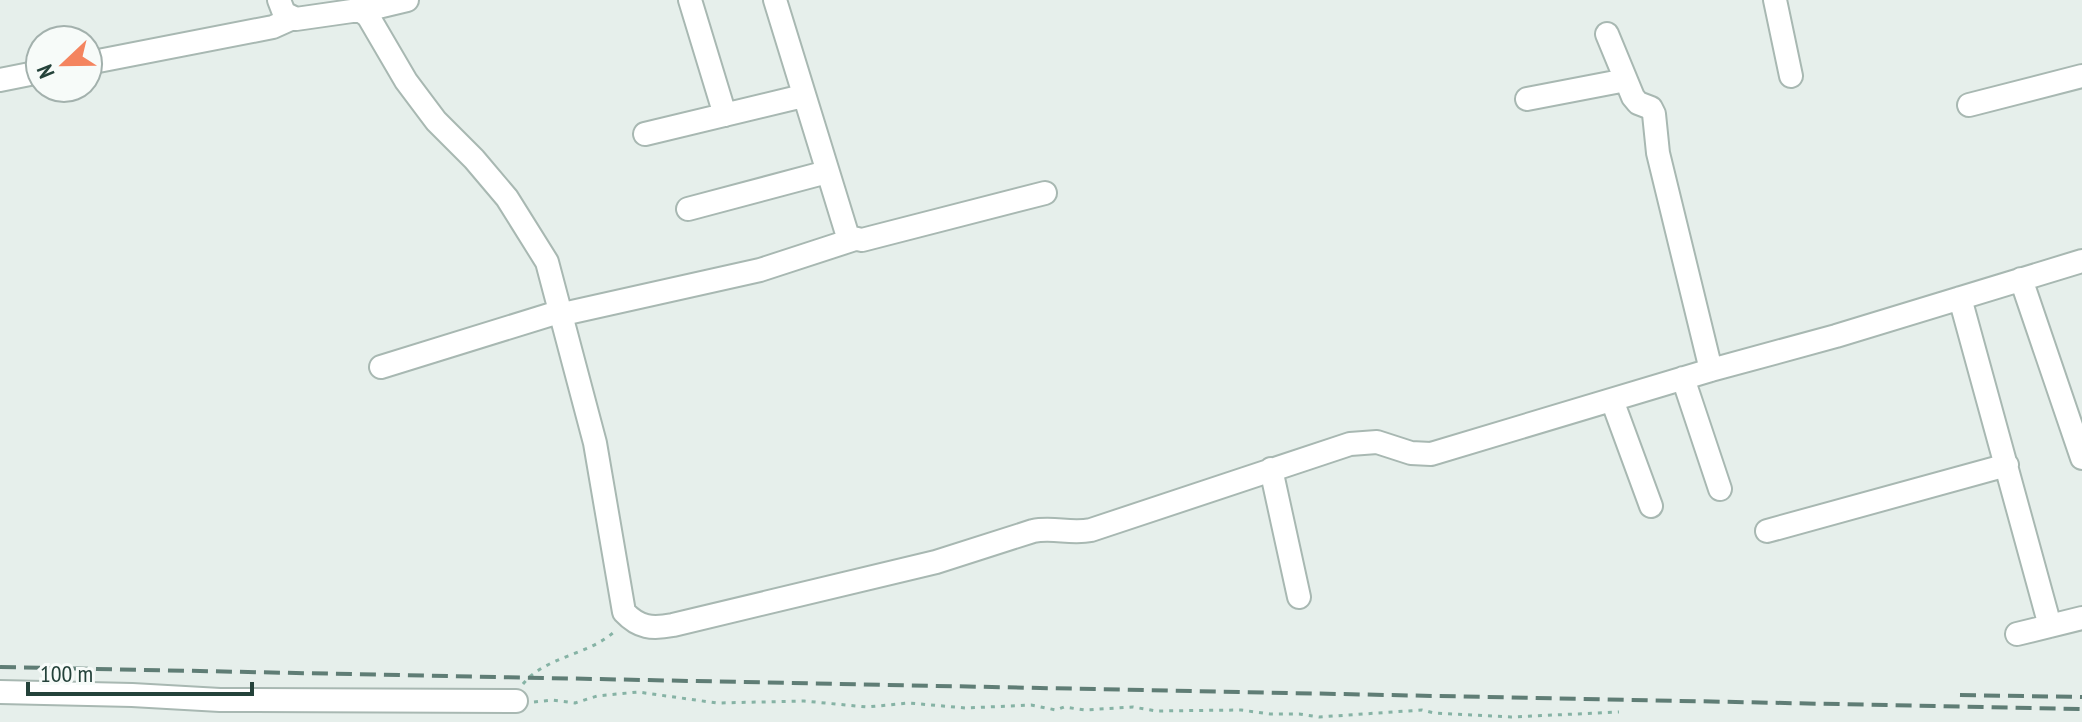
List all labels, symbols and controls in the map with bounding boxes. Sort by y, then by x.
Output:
north arrow [24,24,104,104]
text: N [30,61,61,82]
scale bar [28,646,252,696]
text: 100 m [40,658,93,689]

